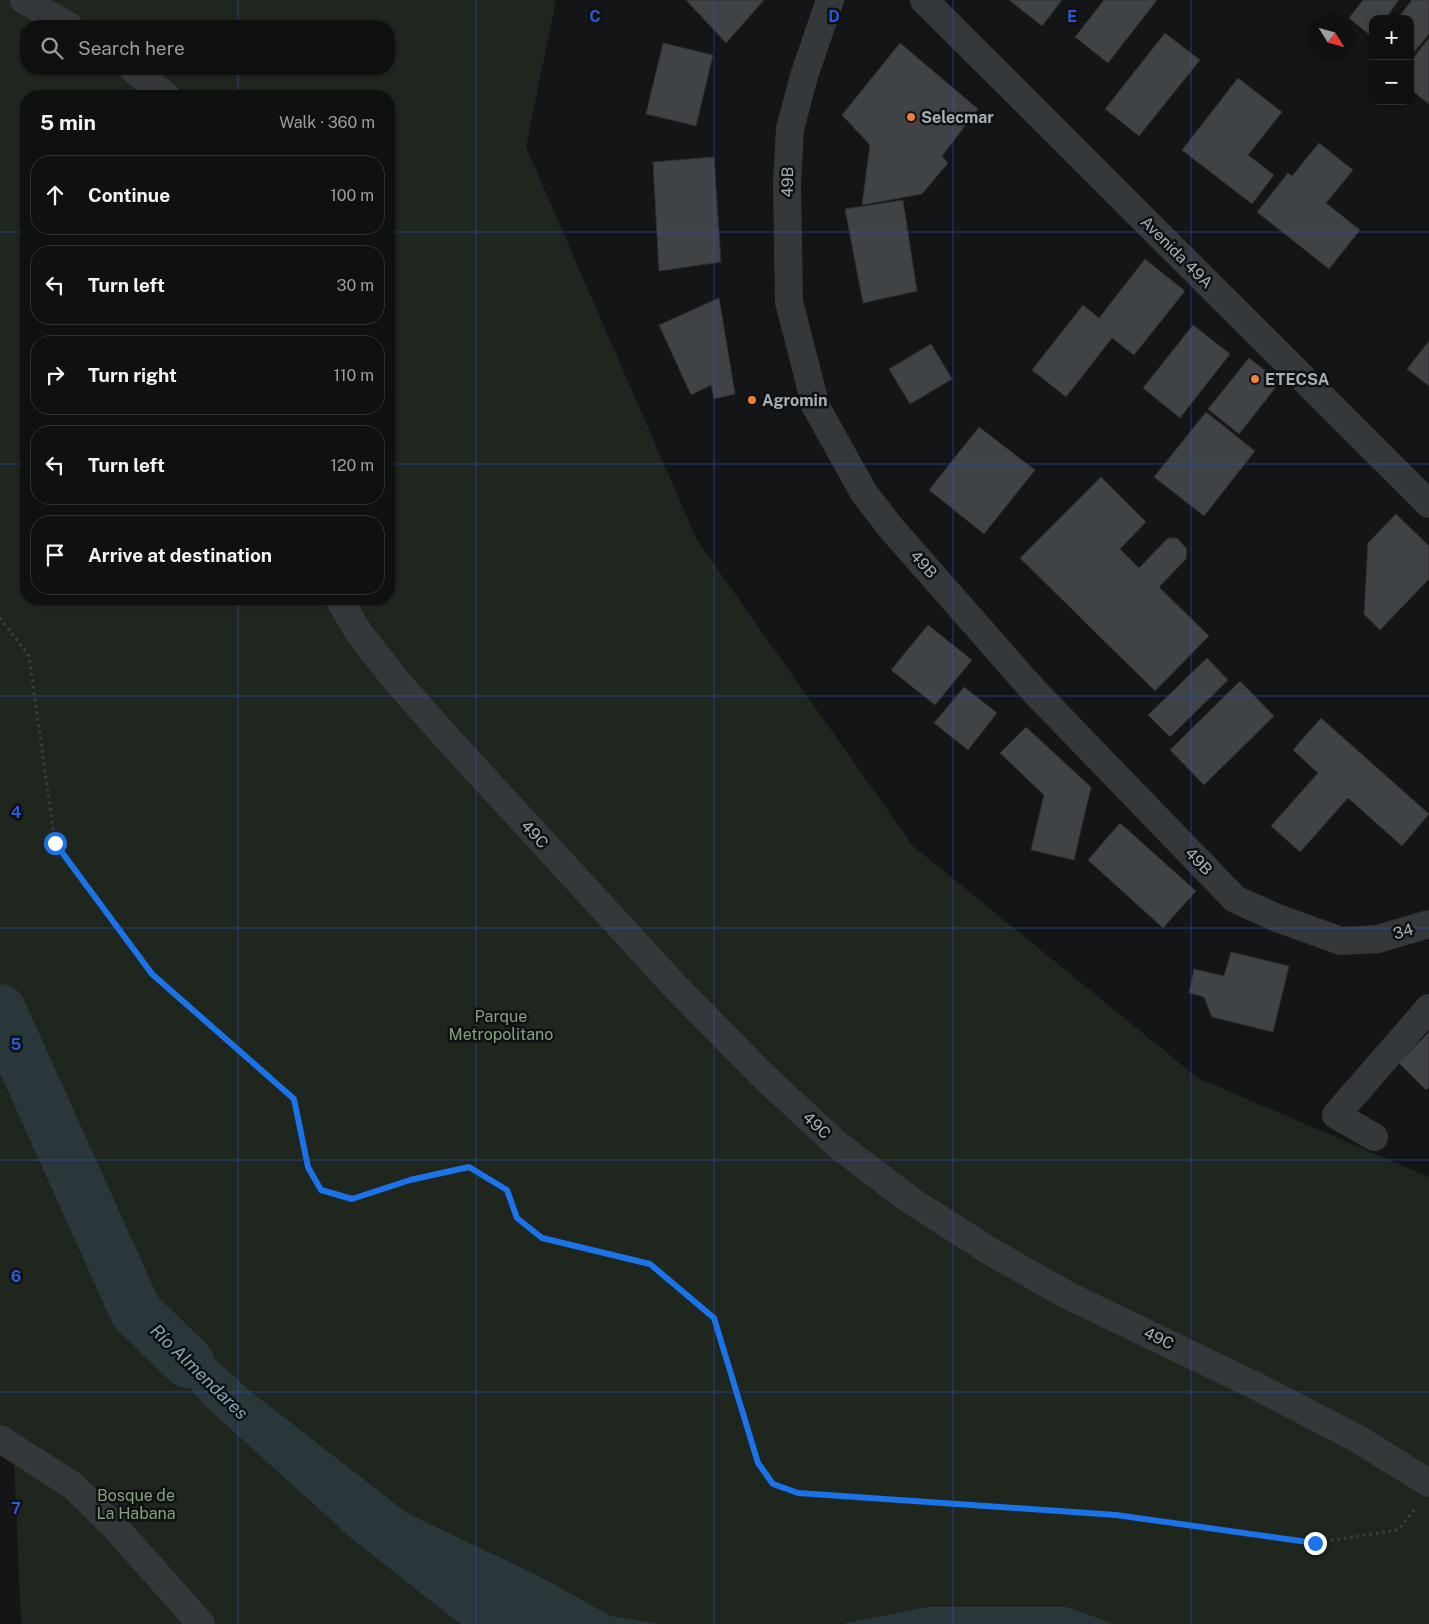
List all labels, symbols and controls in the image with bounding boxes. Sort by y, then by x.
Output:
text: C [589,7,601,26]
text: D [828,7,840,26]
text: E [1067,7,1077,26]
north arrow [1309,15,1354,60]
map controls [1369,15,1414,105]
button: + [1369,15,1414,60]
search box [20,20,395,75]
icon: search [38,34,66,62]
text: Search here [78,37,185,59]
button: − [1369,60,1414,105]
place label: Selecmar [921,108,994,127]
text: 5 min [40,110,96,135]
marker: Selecmar [905,111,917,123]
text: Walk · 360 m [279,113,375,132]
street label: 49B [778,166,797,198]
icon: ahead [41,181,69,209]
text: Continue [88,184,170,206]
text: 100 m [330,186,374,205]
street label: Avenida 49A [1137,212,1217,292]
icon: left [41,271,69,299]
text: Turn left [88,274,165,296]
text: 30 m [337,276,374,295]
icon: right [41,361,69,389]
text: Turn right [88,364,177,386]
text: 110 m [333,366,374,385]
place label: ETECSA [1265,370,1330,389]
marker: ETECSA [1249,373,1261,385]
place label: Agromin [762,391,827,410]
marker: Agromin [746,394,758,406]
icon: left [41,451,69,479]
text: Turn left [88,454,165,476]
text: 120 m [330,456,374,475]
icon: arrive [41,541,69,569]
text: Arrive at destination [88,544,272,566]
street label: 49B [906,547,941,582]
text: 4 [11,803,22,822]
street label: 49C [517,816,552,852]
route start [44,832,67,855]
street label: 49B [1181,844,1216,879]
street label: 34 [1391,920,1415,943]
park label: Parque Metropolitano [449,1007,553,1044]
text: 5 [11,1035,22,1054]
street label: 49C [799,1108,835,1143]
text: 6 [11,1267,21,1286]
water label: Río Almendares [146,1320,253,1424]
street label: 49C [1141,1323,1177,1354]
park label: Bosque de La Habana [96,1486,176,1523]
text: 7 [11,1499,21,1518]
route end [1304,1532,1327,1555]

